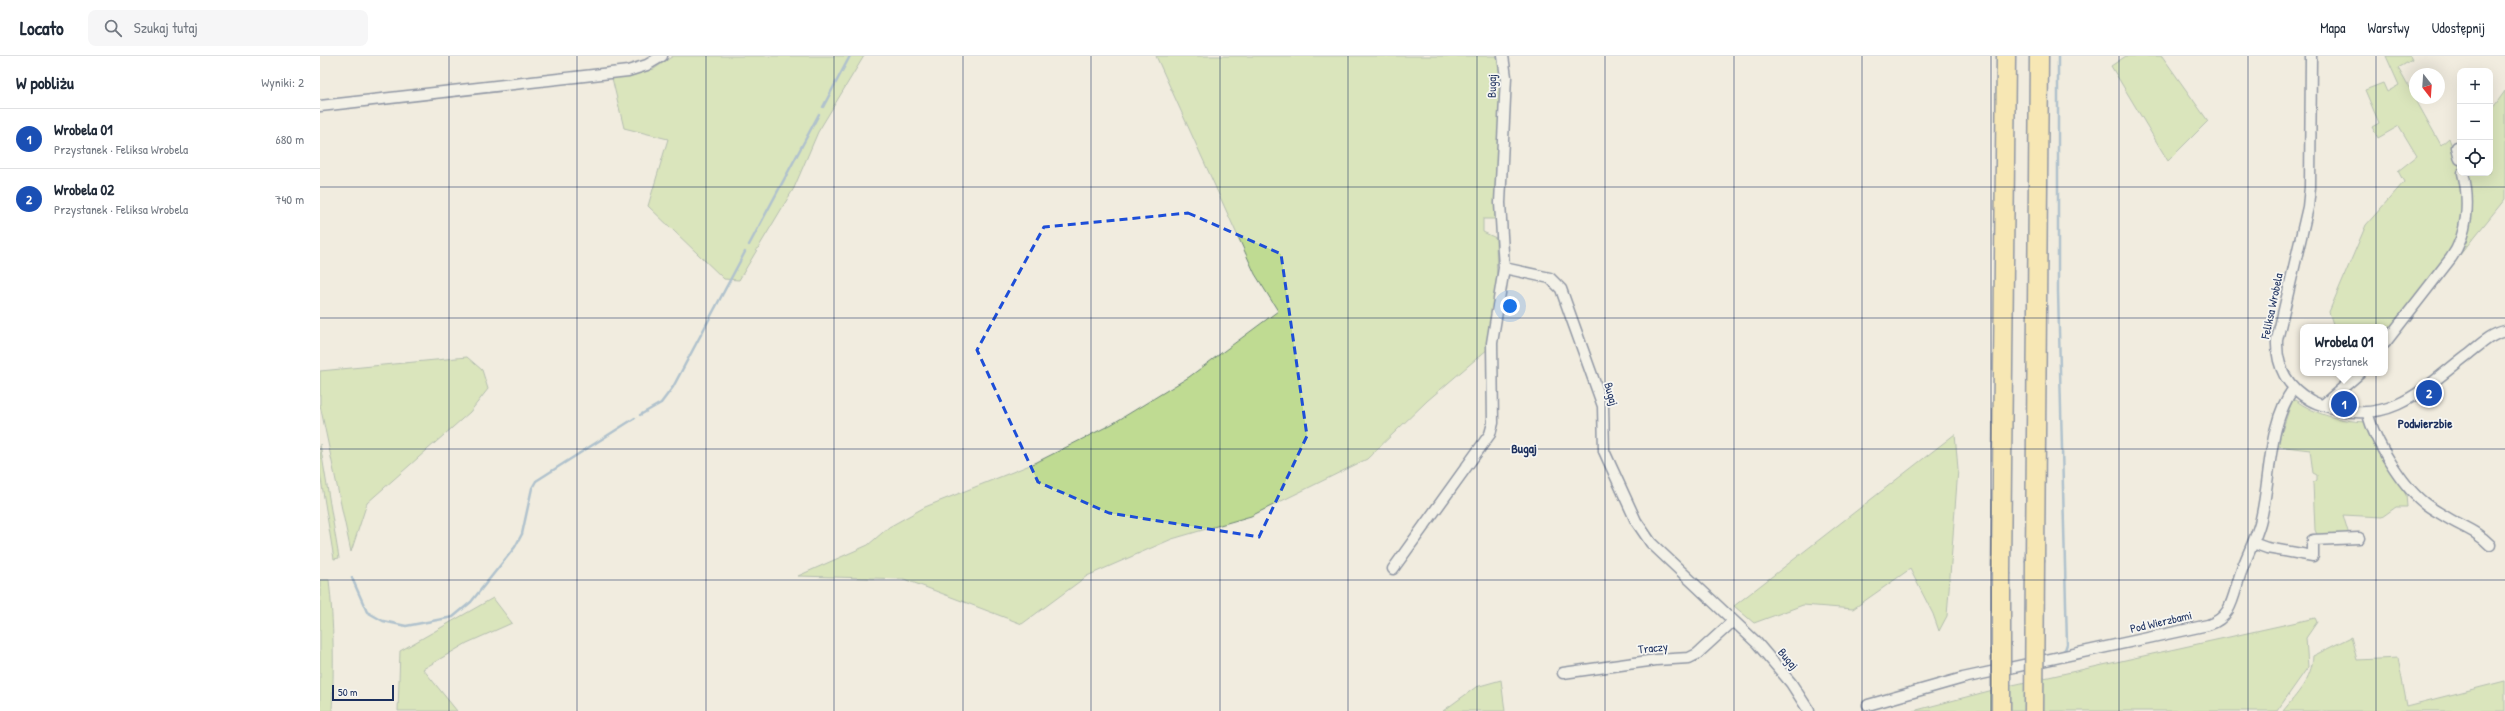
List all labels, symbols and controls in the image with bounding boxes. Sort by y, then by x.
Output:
search box [88,10,368,46]
text: Locato [20,15,64,41]
icon: search [102,17,124,39]
text: Szukaj tutaj [134,17,198,38]
text: Mapa [2320,18,2346,37]
text: Warstwy [2368,18,2410,37]
text: Udostępnij [2432,18,2485,37]
north arrow [2409,68,2445,104]
map controls [2457,68,2493,176]
button: + [2457,68,2493,104]
text: W pobliżu [16,71,74,94]
text: Wyniki: 2 [261,73,304,91]
street label: Bugaj [1483,74,1500,98]
button: − [2457,104,2493,140]
text: Wrobela 01 [54,119,113,140]
text: 1 [27,130,31,148]
text: 680 m [276,130,304,148]
text: Przystanek · Feliksa Wrobela [54,140,188,158]
button: locate [2457,140,2493,176]
text: Wrobela 02 [54,179,114,200]
text: 2 [26,190,32,208]
text: 740 m [275,190,304,208]
text: Przystanek · Feliksa Wrobela [54,200,188,218]
street label: Feliksa Wrobela [2256,271,2287,341]
your location [1500,296,1520,316]
popup [2300,324,2388,376]
text: Wrobela 01 [2315,331,2373,352]
text: Przystanek [2315,352,2368,370]
pin: 2 [2416,378,2442,408]
street label: Bugaj [1600,380,1623,408]
pin: 1 [2331,389,2357,419]
district label: Podwierzbie [2398,414,2453,432]
district label: Bugaj [1511,439,1537,458]
street label: Pod Wierzbami [2128,606,2194,637]
street label: Traczy [1637,637,1669,658]
street label: Bugaj [1774,644,1803,673]
scale bar [332,683,394,702]
text: 50 m [338,685,358,699]

